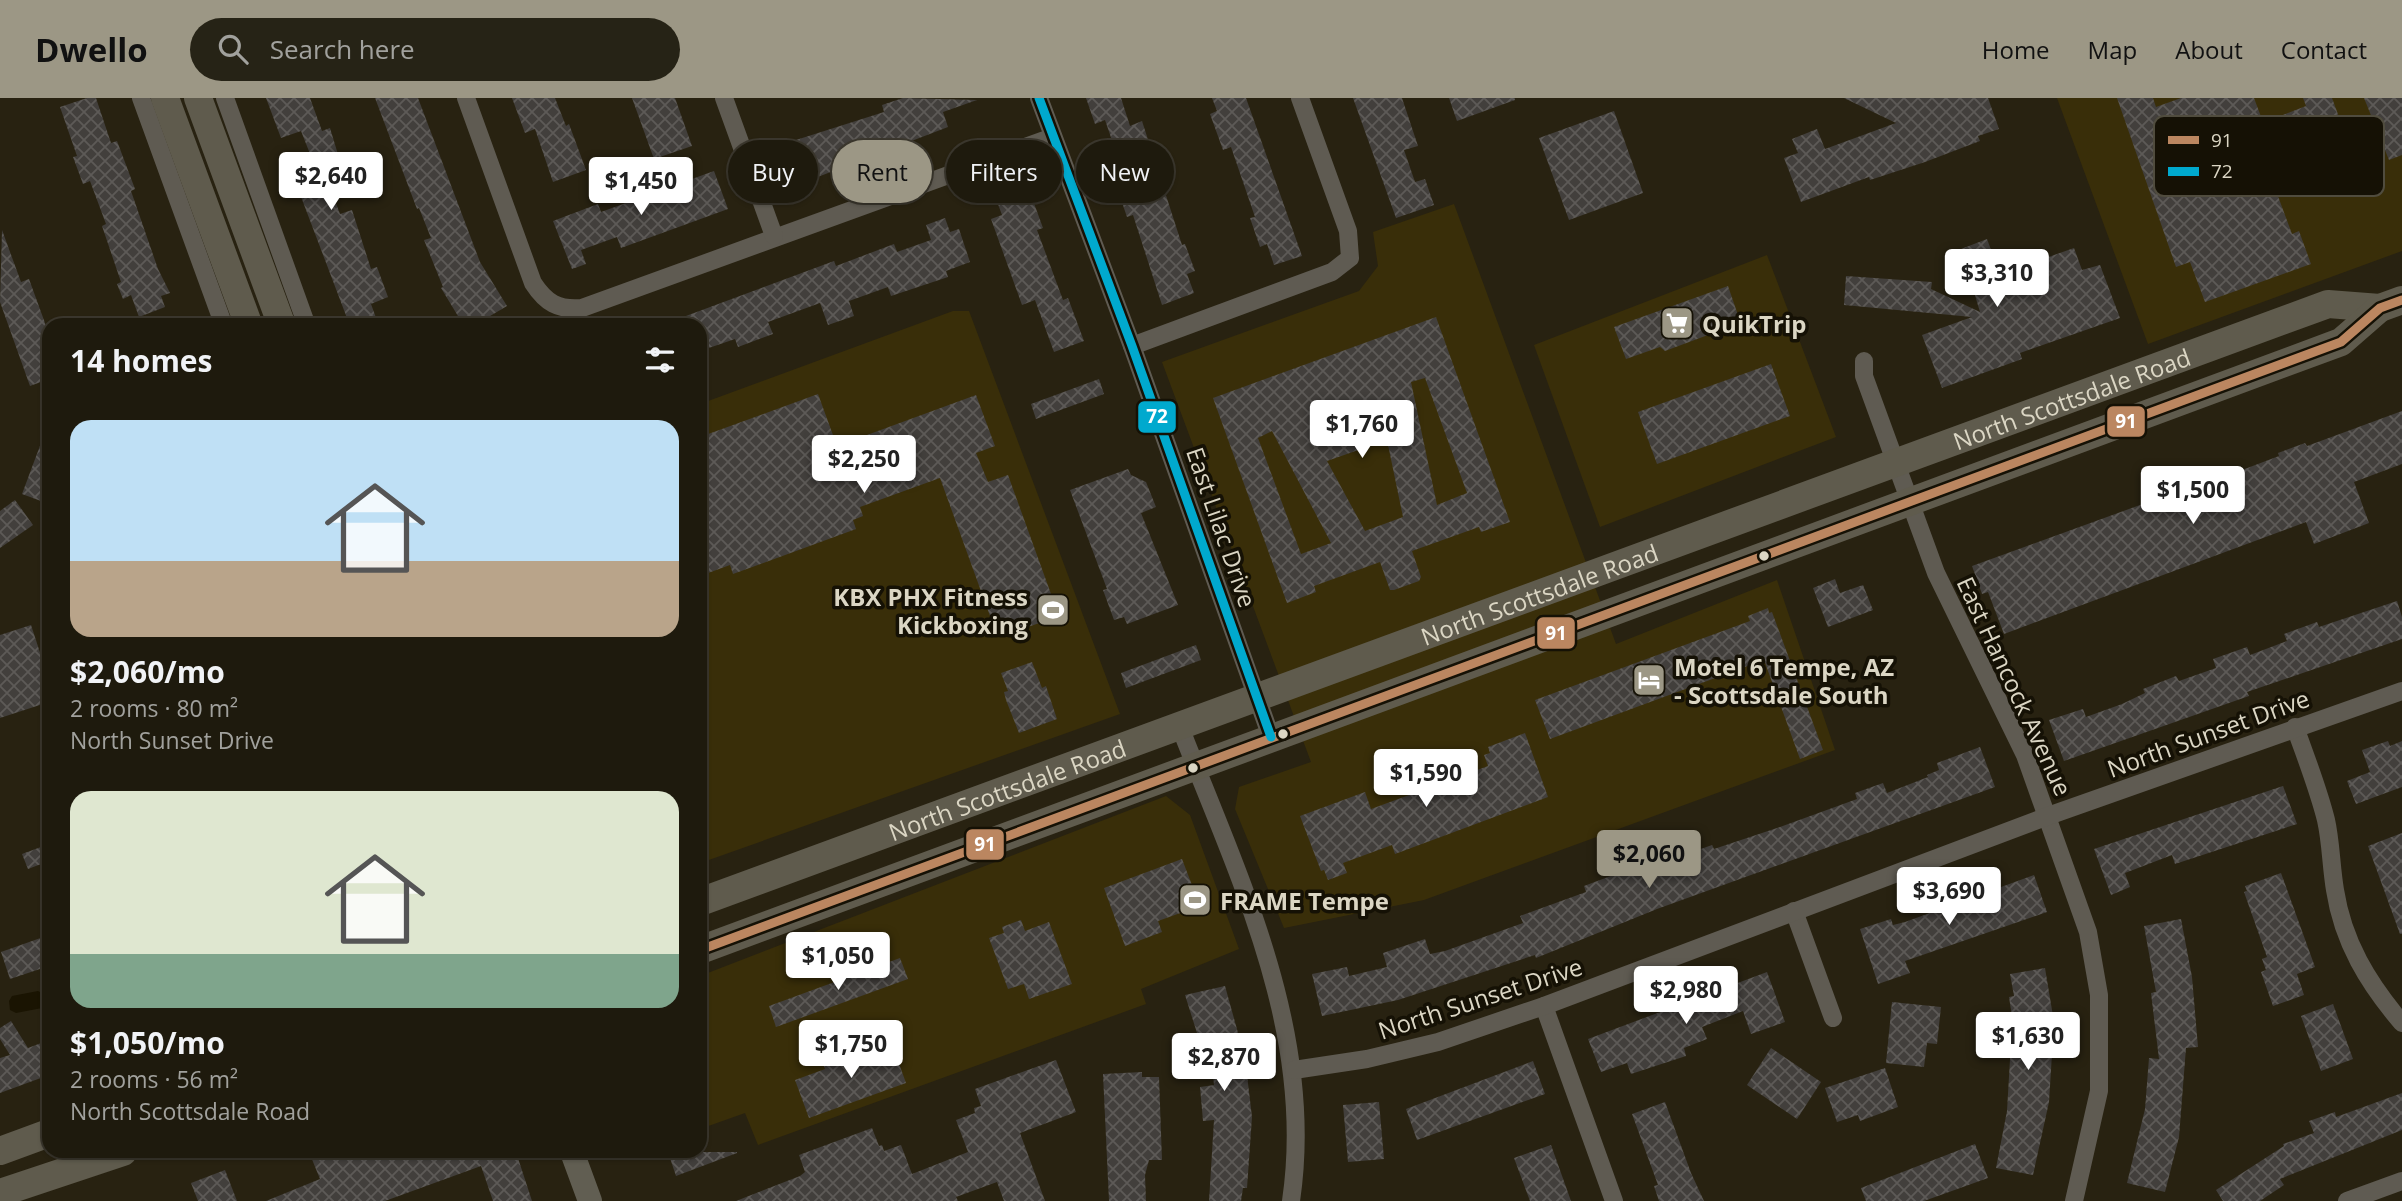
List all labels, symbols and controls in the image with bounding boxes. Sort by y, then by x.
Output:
search box [190,18,680,81]
text: Dwello [35,27,148,72]
icon: search [214,30,252,68]
text: Search here [270,31,415,67]
text: Home [1982,33,2050,66]
text: Map [2088,33,2137,66]
text: About [2175,33,2243,66]
text: Contact [2281,33,2367,66]
legend [2154,116,2384,196]
text: 91 [2211,127,2233,153]
chip: Buy [728,140,818,203]
chip: Rent [832,140,932,203]
chip: Filters [946,140,1062,203]
chip: New [1076,140,1174,203]
pin: $2,640 [274,152,388,212]
pin: $1,450 [584,158,698,217]
text: 72 [2211,158,2233,184]
text: $2,640 [295,159,367,191]
text: $1,450 [605,164,677,196]
pin: $3,310 [1940,250,2054,309]
text: $3,310 [1961,256,2033,288]
supermarket icon: QuikTrip [1658,304,1696,342]
place label: QuikTrip [1702,307,1806,340]
text: 14 homes [70,340,213,381]
street label: North Scottsdale Road [1948,340,2195,457]
icon: filters [641,341,679,379]
line badge: 72 [1137,400,1177,434]
pin: $1,760 [1305,400,1419,460]
text: 72 [1146,403,1168,429]
line badge: 91 [2106,405,2146,438]
text: $1,760 [1326,407,1398,439]
text: 91 [2115,408,2137,434]
pin: $2,250 [807,436,921,495]
text: $2,250 [828,442,900,474]
street label: East Lilac Drive [1179,443,1265,611]
icon: home [312,465,438,591]
pin: $1,500 [2136,466,2250,526]
text: $1,500 [2157,473,2229,505]
street label: North Scottsdale Road [1416,535,1662,652]
unlabelled marker [1757,549,1771,563]
street label: East Hancock Avenue [1950,571,2080,801]
place label: KBX PHX Fitness Kickboxing [833,580,1028,641]
sports icon: KBX PHX Fitness Kickboxing [1034,591,1072,629]
line badge: 91 [1536,616,1576,650]
text: 91 [1545,620,1567,646]
place label: Motel 6 Tempe, AZ - Scottsdale South [1674,650,1894,711]
text: $2,060/mo [70,651,225,692]
hotel icon: Motel 6 Tempe, AZ - Scottsdale South [1630,661,1668,699]
street label: North Sunset Drive [2102,681,2314,785]
text: 2 rooms · 80 m² [70,692,238,724]
text: North Sunset Drive [70,724,274,756]
unlabelled marker [1276,727,1290,741]
street label: North Scottsdale Road [884,731,1130,848]
pin: $1,590 [1369,750,1483,809]
text: $1,590 [1390,756,1462,788]
unlabelled marker [1186,761,1200,775]
line badge: 91 [965,828,1005,861]
pin: $2,060 [1592,830,1706,890]
text: 91 [974,831,996,857]
icon: home [312,836,438,962]
text: $2,060 [1613,837,1685,869]
pin: $3,690 [1892,868,2006,927]
text: $3,690 [1913,874,1985,906]
sports icon: FRAME Tempe [1176,881,1214,919]
place label: FRAME Tempe [1220,884,1389,917]
pin: $1,050 [781,932,895,992]
text: $1,050 [802,939,874,971]
street label: North Sunset Drive [1374,949,1586,1047]
pin: $2,980 [1629,967,1743,1026]
text: $2,980 [1650,973,1722,1005]
pin: $1,630 [1971,1012,2085,1072]
text: $1,630 [1992,1019,2064,1051]
pin: $1,750 [794,1020,908,1080]
text: $1,050/mo [70,1022,225,1063]
text: $1,750 [815,1027,887,1059]
pin: $2,870 [1167,1034,1281,1093]
text: $2,870 [1188,1040,1260,1072]
text: 2 rooms · 56 m² [70,1063,238,1095]
text: North Scottsdale Road [70,1095,310,1127]

